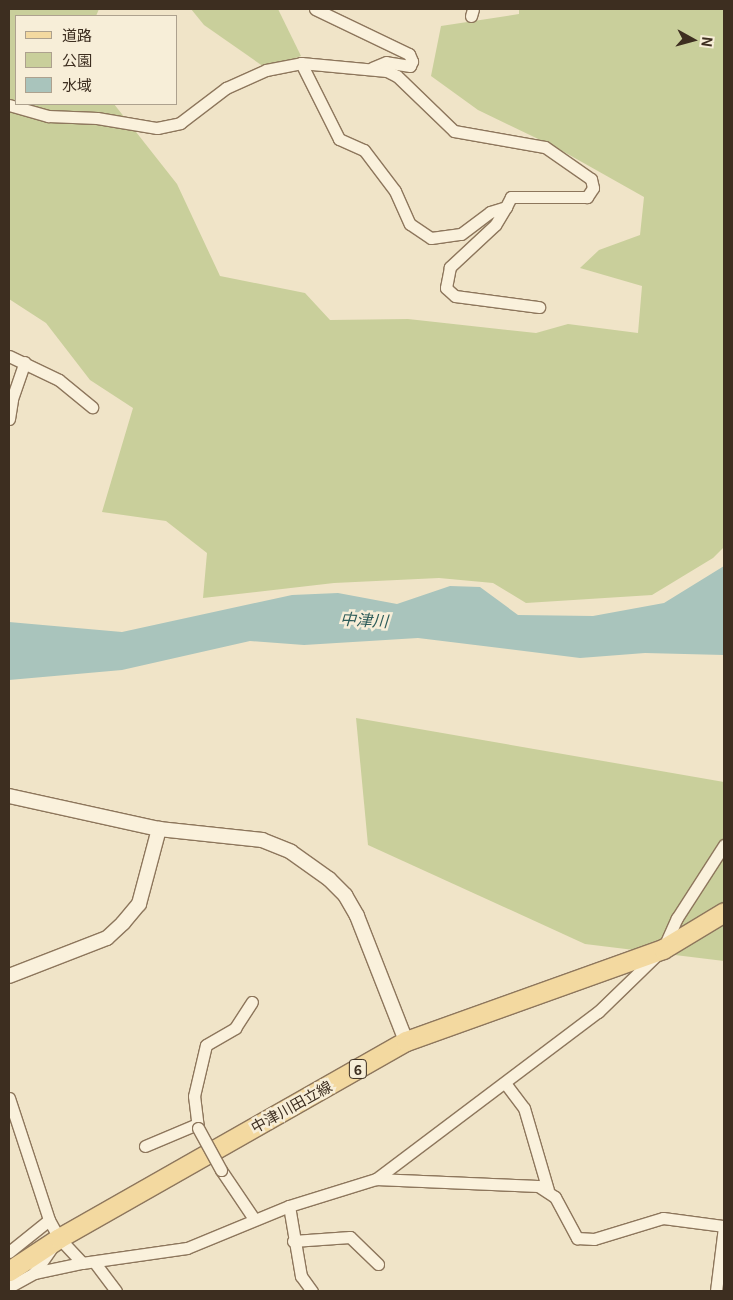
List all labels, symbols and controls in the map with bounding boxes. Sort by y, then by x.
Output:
legend [15,15,178,105]
north arrow [668,15,718,65]
text: 道路 [62,24,92,45]
text: N [697,35,718,48]
text: 公園 [62,49,92,70]
text: 水域 [62,74,92,95]
water label: 中津川 [340,608,388,630]
road number: 6 [348,1058,368,1080]
street label: 中津川田立線 [247,1076,335,1136]

